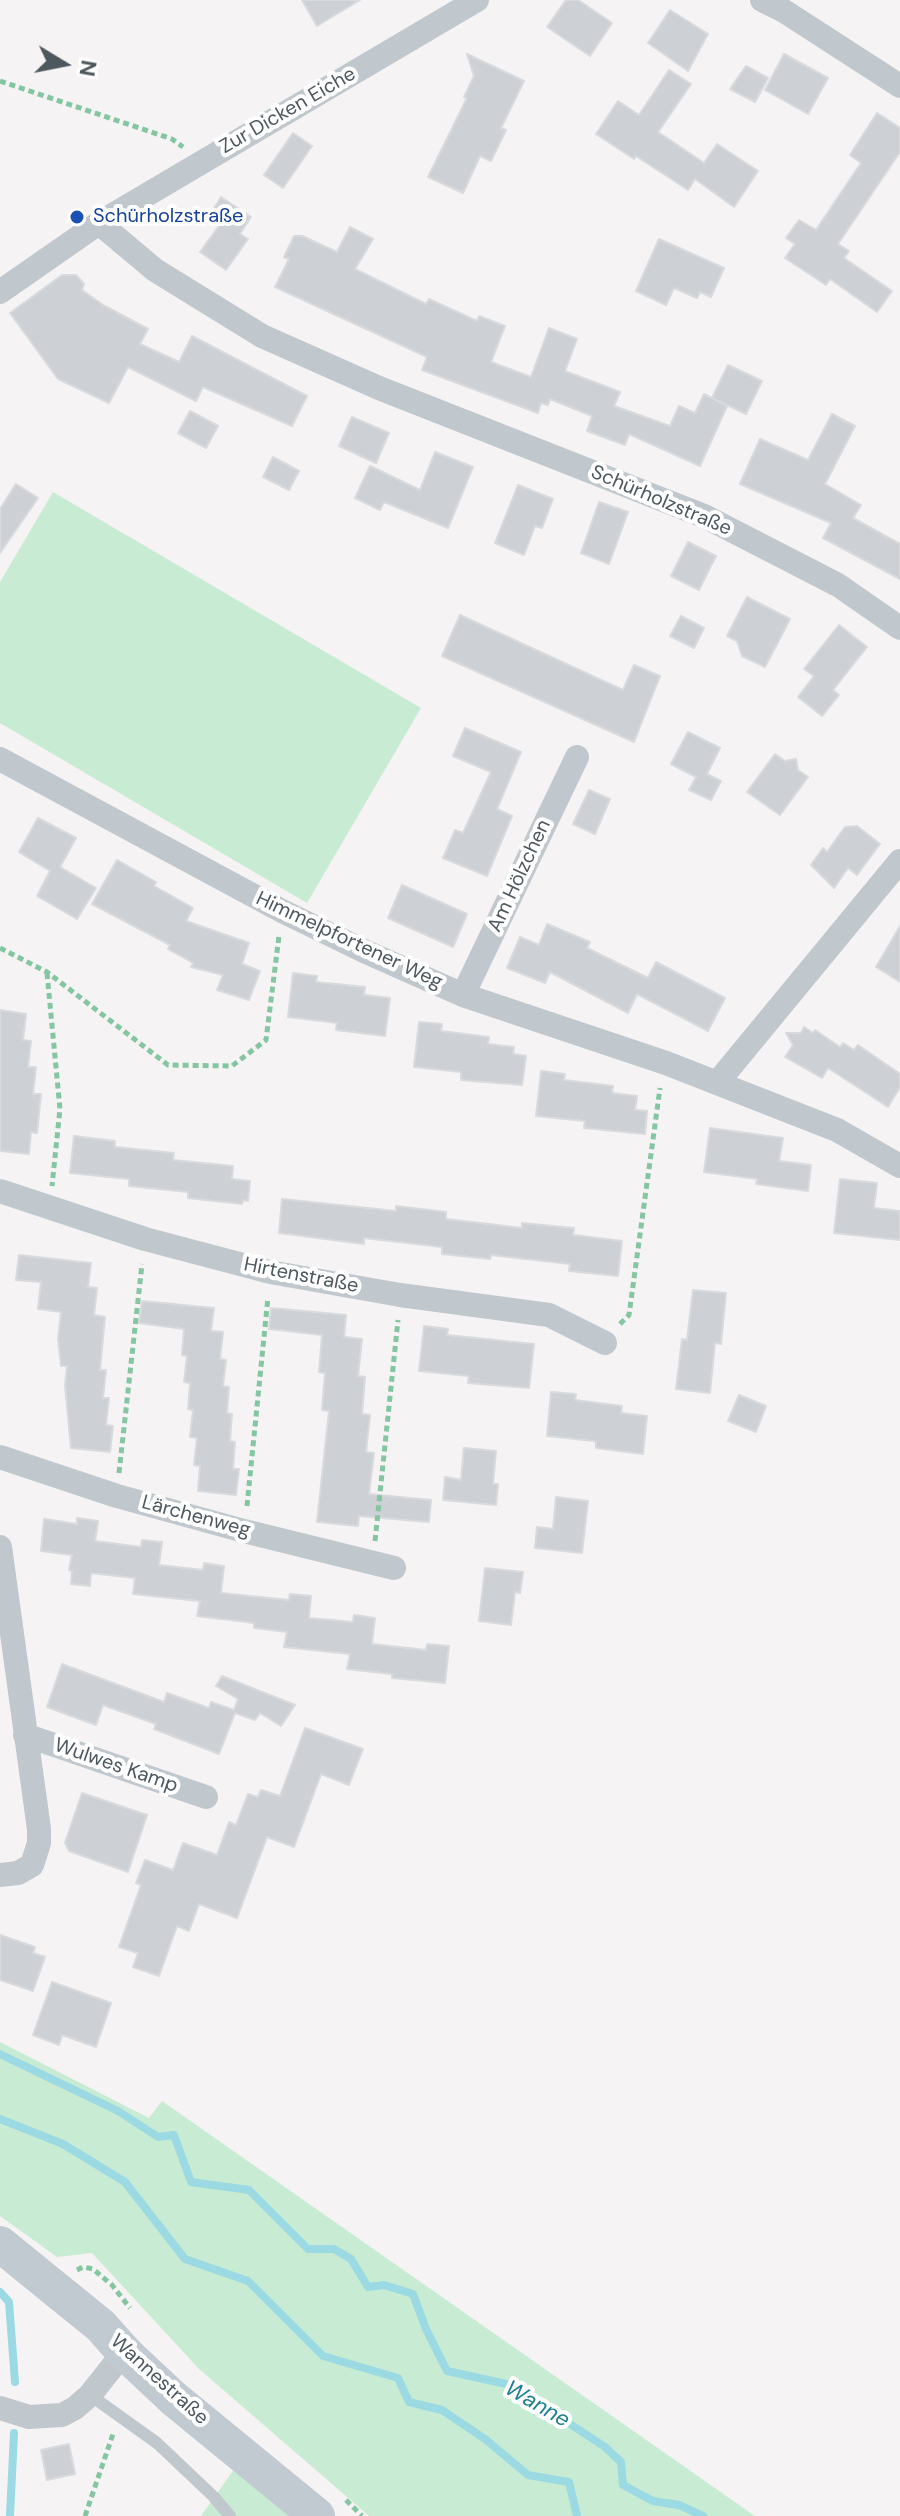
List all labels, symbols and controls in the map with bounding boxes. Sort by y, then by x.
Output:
north arrow [24,24,104,104]
text: N [72,58,104,79]
street label: Zur Dicken Eiche [216,62,360,160]
place label: Schürholzstraße [93,205,243,229]
marker: Schürholzstraße [68,208,86,226]
street label: Schürholzstraße [587,461,735,541]
street label: Am Hölzchen [483,816,557,936]
street label: Himmelpfortener Weg [252,887,446,995]
street label: Hirtenstraße [242,1253,360,1299]
street label: Lärchenweg [139,1491,253,1543]
street label: Wulwes Kamp [51,1734,181,1798]
street label: Wannestraße [105,2330,213,2430]
water label: Wanne [500,2376,574,2434]

